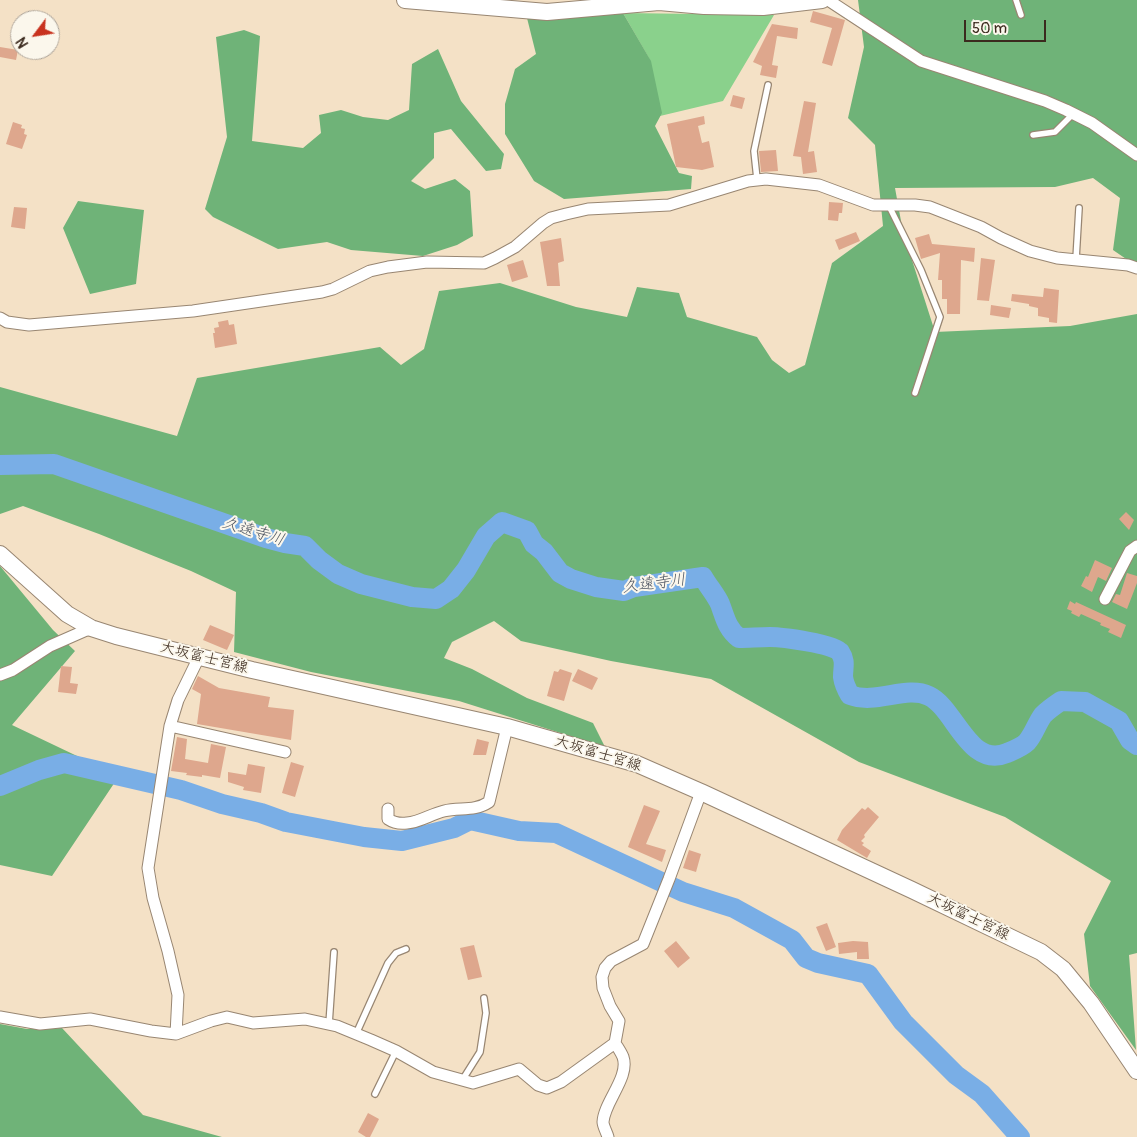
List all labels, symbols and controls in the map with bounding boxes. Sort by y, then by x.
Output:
north arrow [10,10,60,60]
scale bar [967,10,1050,42]
text: 50 m [972,19,1007,38]
text: N [13,34,32,51]
water label: 久遠寺川 [220,513,286,551]
water label: 久遠寺川 [621,571,687,597]
street label: 大坂富士宮線 [158,638,250,678]
street label: 大坂富士宮線 [552,732,644,776]
street label: 大坂富士宮線 [924,889,1012,945]

